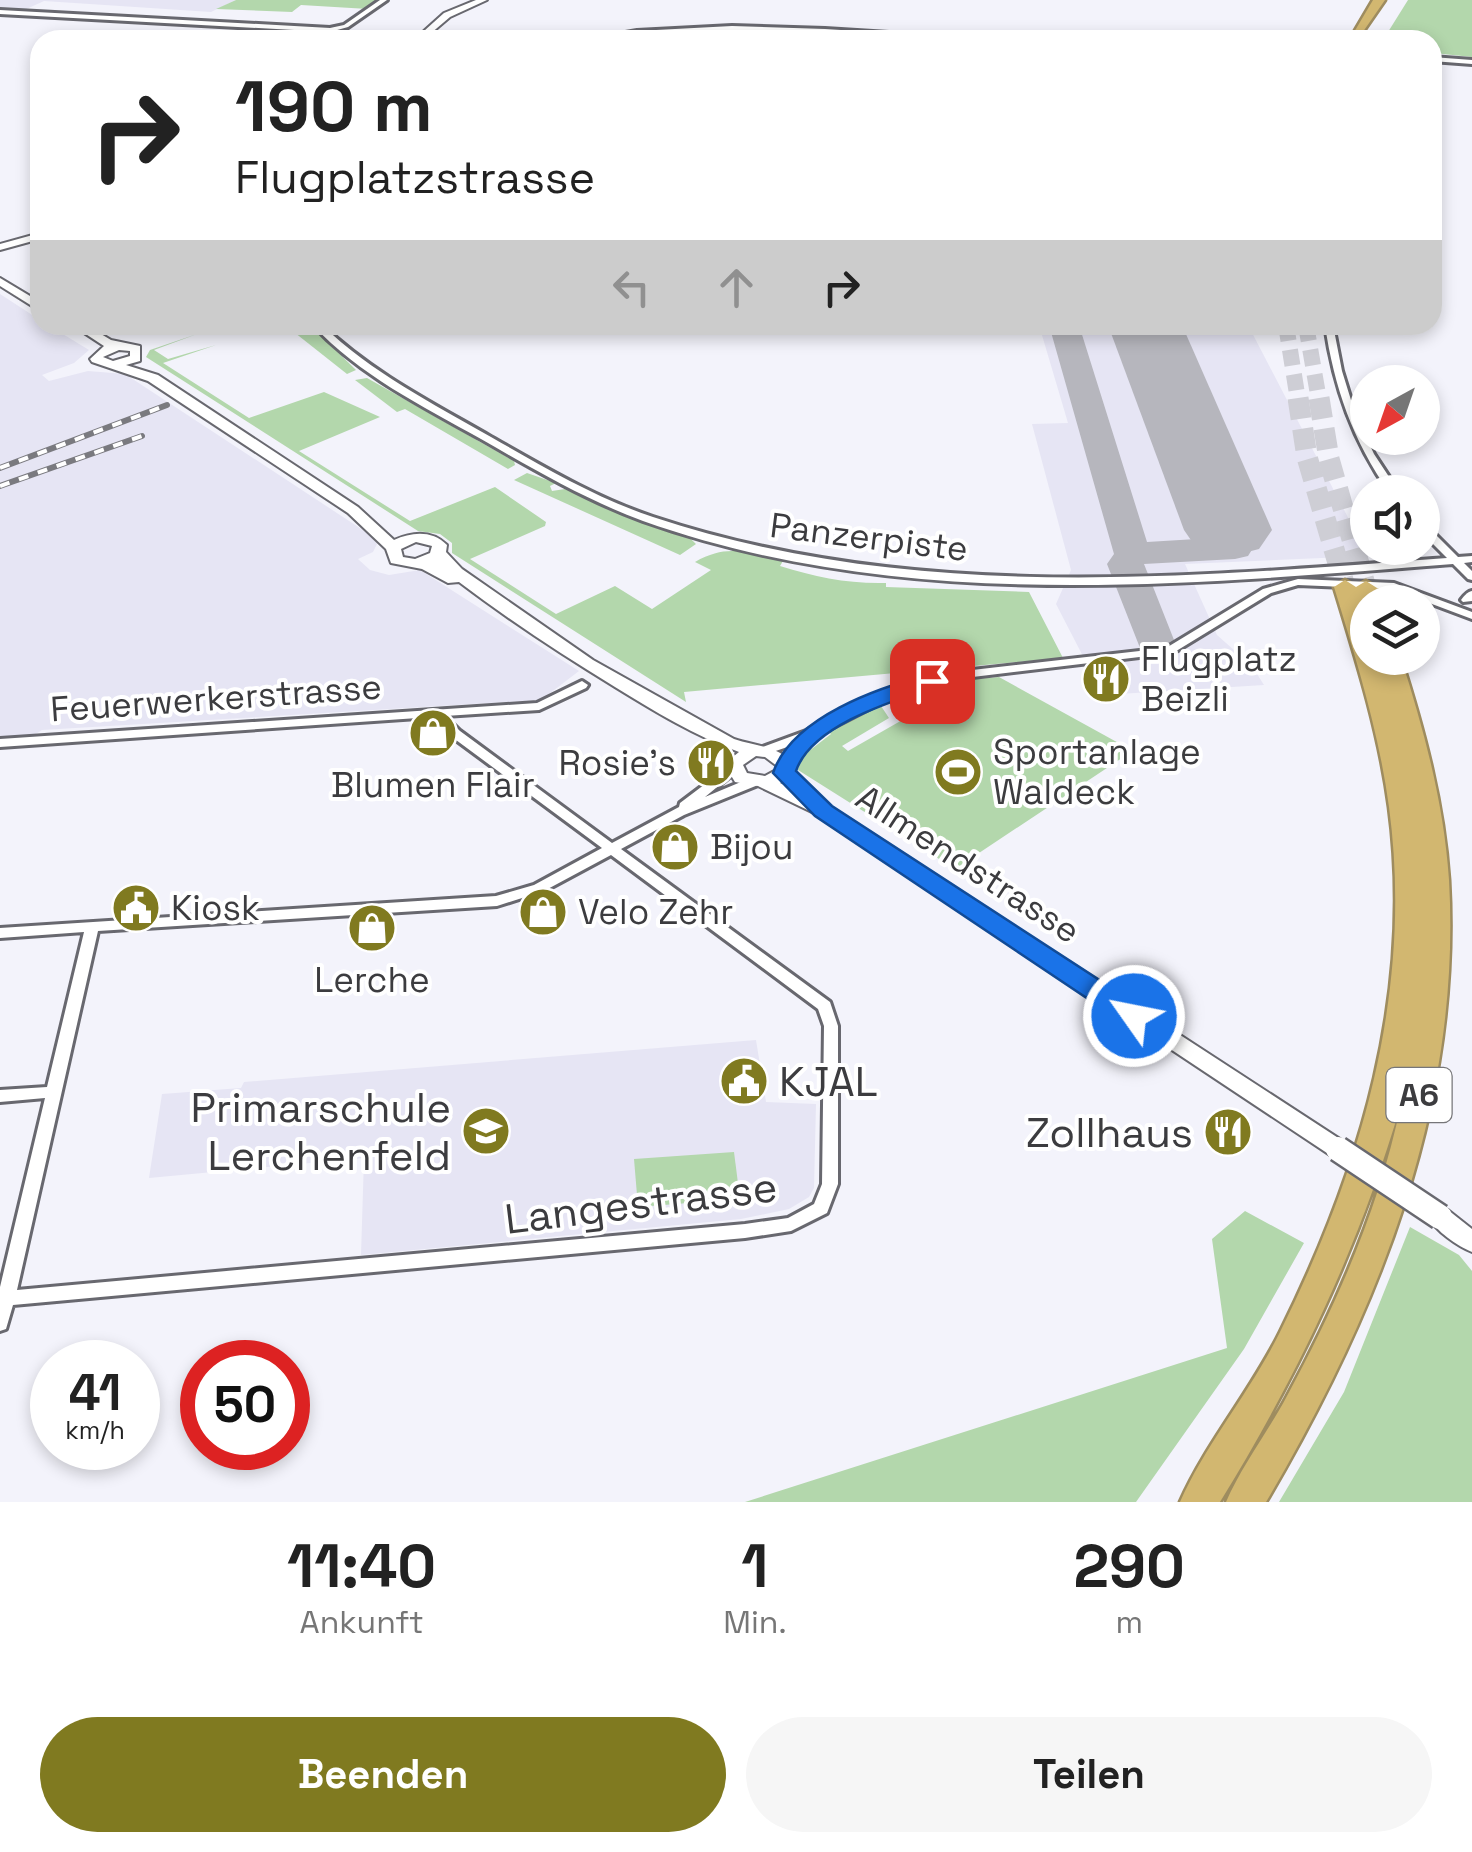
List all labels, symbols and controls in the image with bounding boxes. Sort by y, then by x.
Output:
text: 190 m [235,62,433,151]
icon: right [70,70,200,200]
text: Flugplatzstrasse [235,149,595,206]
icon: left [604,260,659,315]
icon: ahead [709,260,764,315]
icon: right [814,260,869,315]
north arrow [1350,365,1440,455]
map controls [1350,365,1440,675]
button: sound [1350,475,1440,565]
street label: Panzerpiste [768,503,970,571]
button: layers [1350,585,1440,675]
place label: Flugplatz Beizli [1141,637,1297,721]
pin [890,639,975,724]
restaurant icon: Flugplatz Beizli [1080,653,1132,705]
icon: arrive [905,654,960,709]
street label: Feuerwerkerstrasse [49,664,383,732]
shop icon: Blumen Flair [407,707,459,759]
place label: Sportanlage Waldeck [993,730,1201,814]
restaurant icon: Rosie's [685,737,737,789]
place label: Rosie's [559,741,676,785]
sports icon: Sportanlage Waldeck [932,746,984,798]
place label: Blumen Flair [331,763,535,807]
street label: Allmendstrasse [848,775,1088,953]
shop icon: Bijou [649,821,701,873]
place label: Bijou [710,825,793,869]
public building icon: Kiosk [110,882,162,934]
place label: Kiosk [171,886,260,930]
shop icon: Velo Zehr [517,886,569,938]
place label: Velo Zehr [578,890,733,934]
shop icon: Lerche [346,902,398,954]
place label: Lerche [314,958,430,1002]
position arrow [1082,964,1186,1068]
public building icon: KJAL [718,1055,770,1107]
place label: KJAL [779,1055,878,1108]
road number: A6 [1386,1068,1452,1122]
place label: Primarschule Lerchenfeld [190,1081,451,1182]
school or university icon: Primarschule Lerchenfeld [460,1105,512,1157]
place label: Zollhaus [1026,1106,1193,1159]
restaurant icon: Zollhaus [1202,1106,1254,1158]
street label: Langestrasse [502,1160,780,1246]
speed limit sign: 50 [180,1340,310,1470]
text: 41 [69,1361,121,1425]
text: km/h [65,1414,125,1446]
text: 11:40 [287,1528,436,1605]
text: 1 [741,1528,768,1605]
text: 290 [1074,1528,1185,1605]
text: Ankunft [300,1602,424,1642]
text: Min. [723,1602,787,1642]
text: m [1115,1602,1143,1642]
button: Beenden [40,1717,726,1832]
button: Teilen [746,1717,1432,1832]

